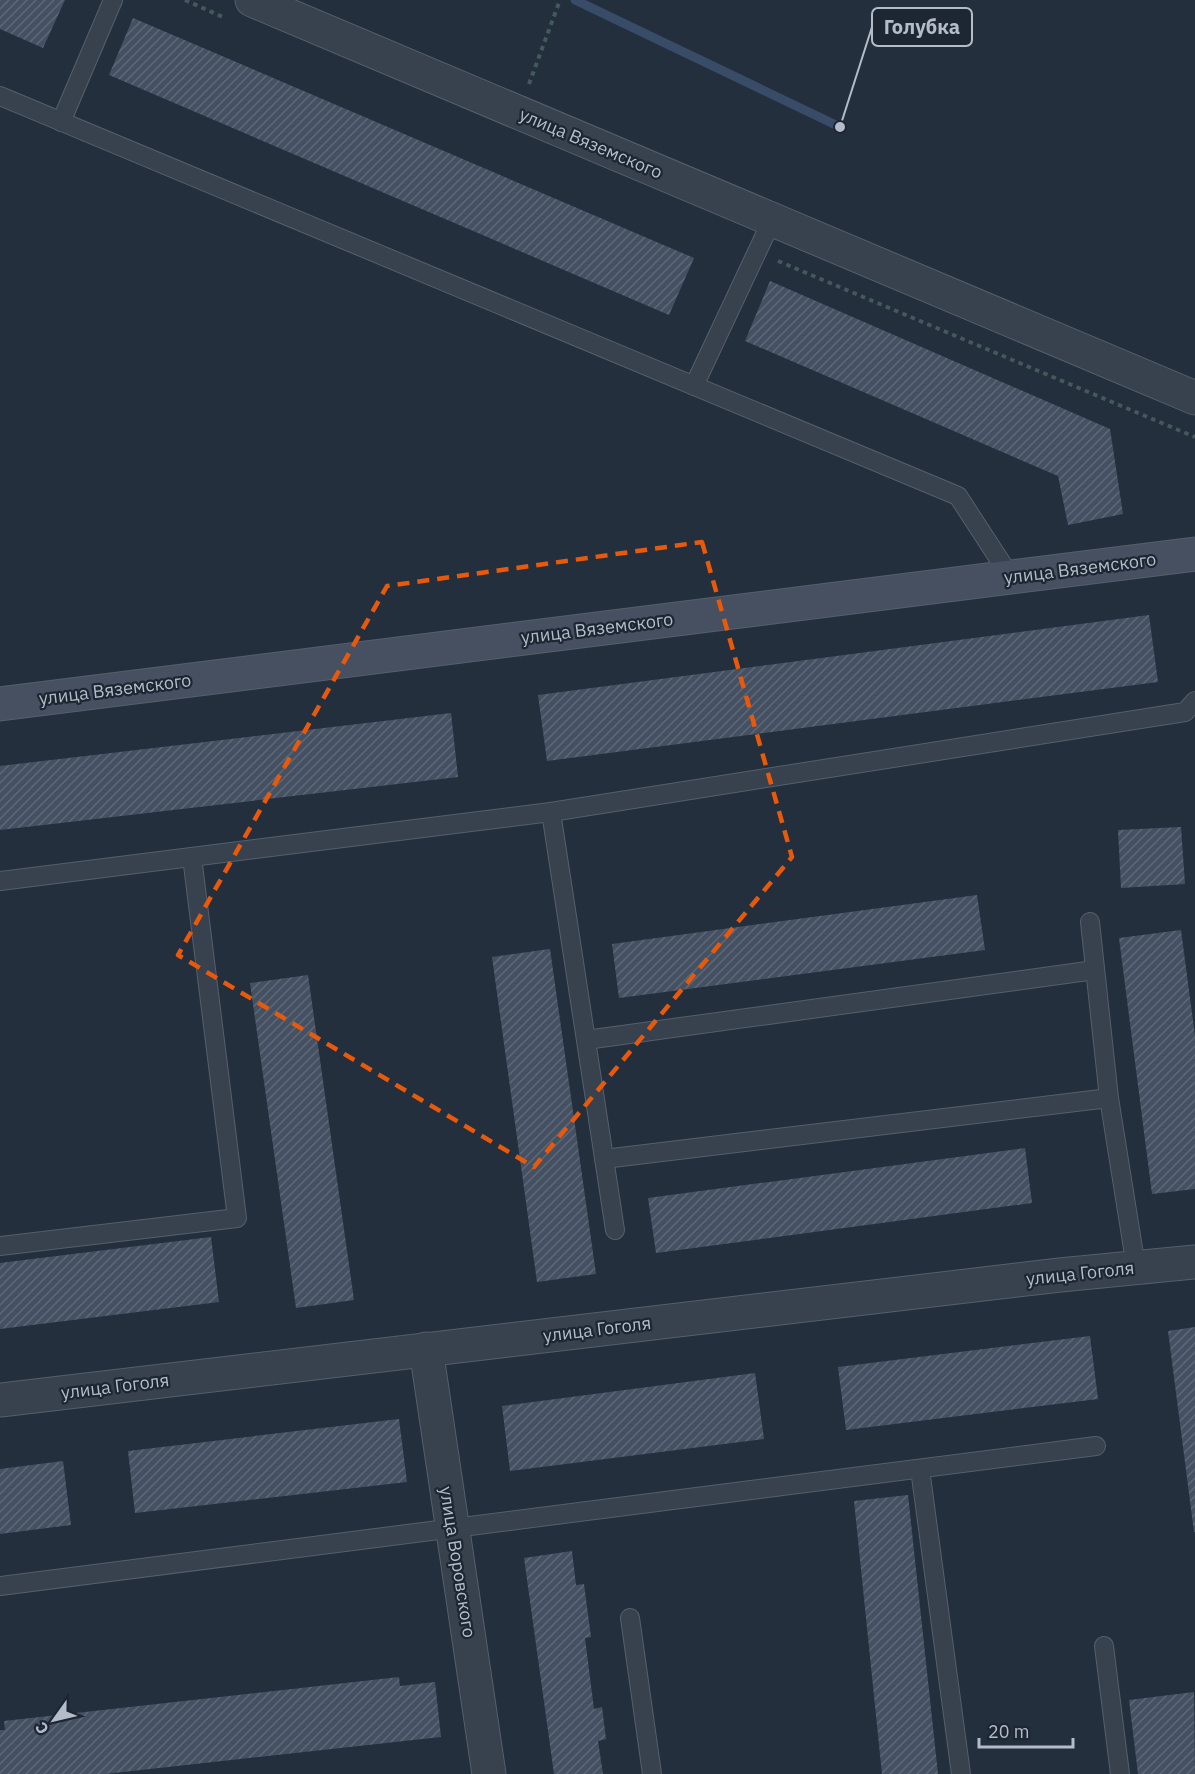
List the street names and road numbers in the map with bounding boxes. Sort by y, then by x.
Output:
street label: улица Вяземского [516,102,666,184]
street label: улица Вяземского [1003,547,1157,589]
street label: улица Вяземского [520,607,674,649]
street label: улица Вяземского [38,668,192,710]
street label: улица Гоголя [1025,1256,1135,1290]
street label: улица Гоголя [542,1311,652,1347]
street label: улица Гоголя [60,1368,170,1404]
street label: улица Воровского [435,1485,481,1639]

